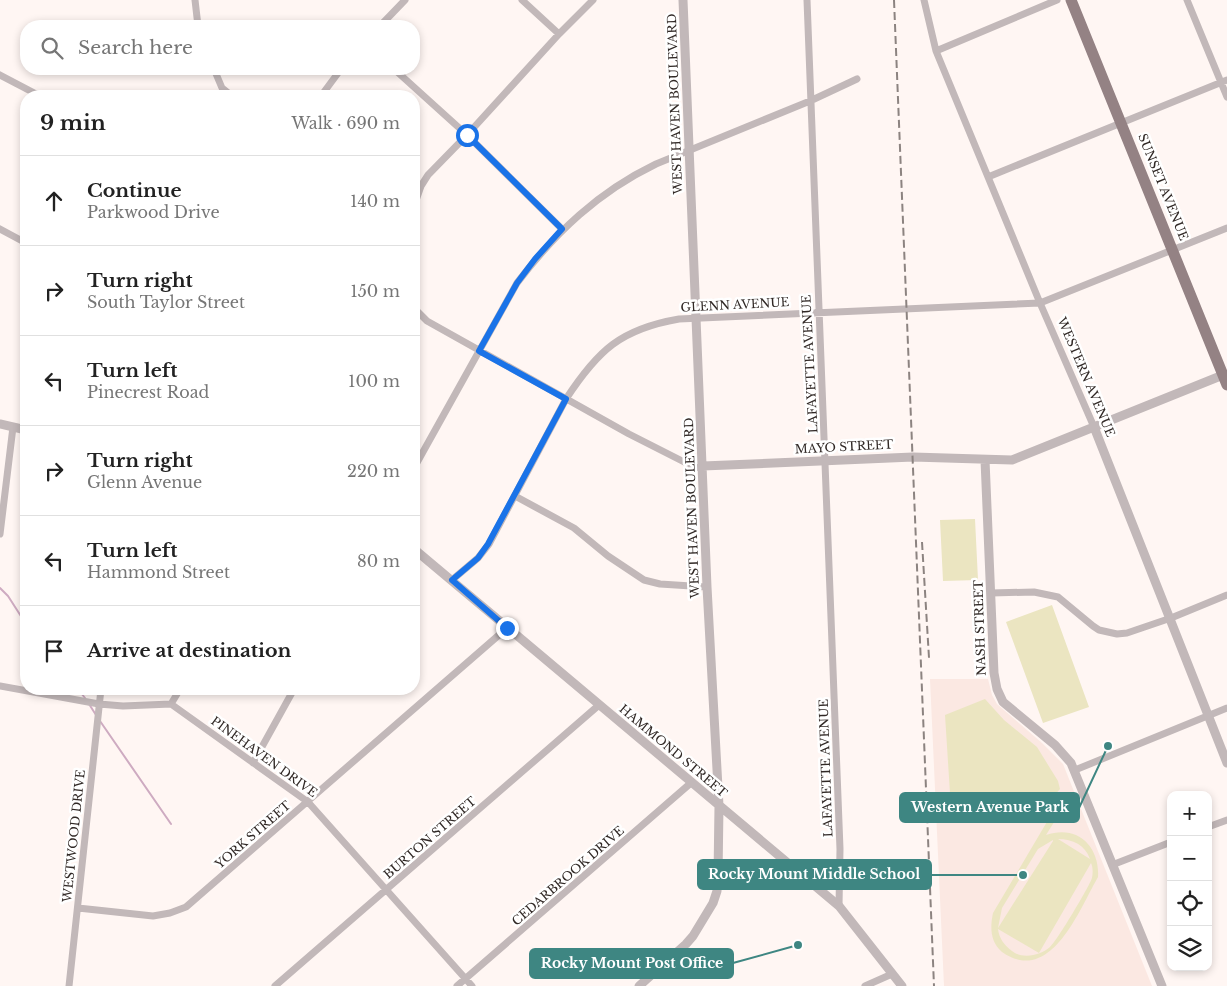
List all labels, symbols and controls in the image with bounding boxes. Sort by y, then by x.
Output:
street label: WEST HAVEN BOULEVARD [664,13,685,196]
search box [20,20,420,75]
icon: search [38,34,66,62]
text: Search here [78,36,193,59]
text: 9 min [40,110,106,136]
text: Walk · 690 m [291,113,400,133]
route start [456,124,479,147]
street label: SUNSET AVENUE [1135,131,1192,243]
text: Continue [87,179,182,202]
icon: ahead [40,187,68,215]
text: 140 m [350,191,400,211]
text: Parkwood Drive [87,202,220,222]
text: Turn right [87,269,193,292]
icon: right [40,277,68,305]
text: 150 m [351,281,400,301]
text: South Taylor Street [87,292,245,312]
street label: GLENN AVENUE [680,294,790,315]
street label: LAFAYETTE AVENUE [798,294,821,434]
street label: WESTERN AVENUE [1054,314,1119,439]
text: Turn left [87,359,178,382]
icon: left [40,367,68,395]
text: 100 m [348,371,400,391]
text: Pinecrest Road [87,382,209,402]
street label: WEST HAVEN BOULEVARD [681,417,702,600]
street label: MAYO STREET [794,436,894,457]
text: Turn right [87,449,193,472]
icon: right [40,457,68,485]
text: 220 m [347,461,400,481]
text: Glenn Avenue [87,472,202,492]
text: Turn left [87,539,178,562]
icon: left [40,547,68,575]
text: 80 m [357,551,400,571]
text: Hammond Street [87,562,230,582]
street label: NASH STREET [970,579,989,676]
route end [496,617,519,640]
icon: arrive [40,637,68,665]
text: Arrive at destination [87,639,291,662]
street label: LAFAYETTE AVENUE [816,698,835,837]
street label: HAMMOND STREET [616,701,731,800]
street label: PINEHAVEN DRIVE [208,713,321,800]
street label: WESTWOOD DRIVE [59,769,88,904]
map controls [1167,791,1212,971]
button: + [1167,791,1212,836]
street label: BURTON STREET [380,793,479,882]
callout: Western Avenue Park [900,793,1079,822]
street label: YORK STREET [211,797,294,872]
text: Western Avenue Park [910,798,1070,816]
street label: CEDARBROOK DRIVE [509,823,627,928]
button: − [1167,836,1212,881]
callout: Rocky Mount Middle School [698,860,931,889]
text: Rocky Mount Middle School [708,865,920,883]
button: locate [1167,881,1212,926]
button: layers [1167,926,1212,971]
callout: Rocky Mount Post Office [530,949,733,978]
text: Rocky Mount Post Office [541,954,723,972]

